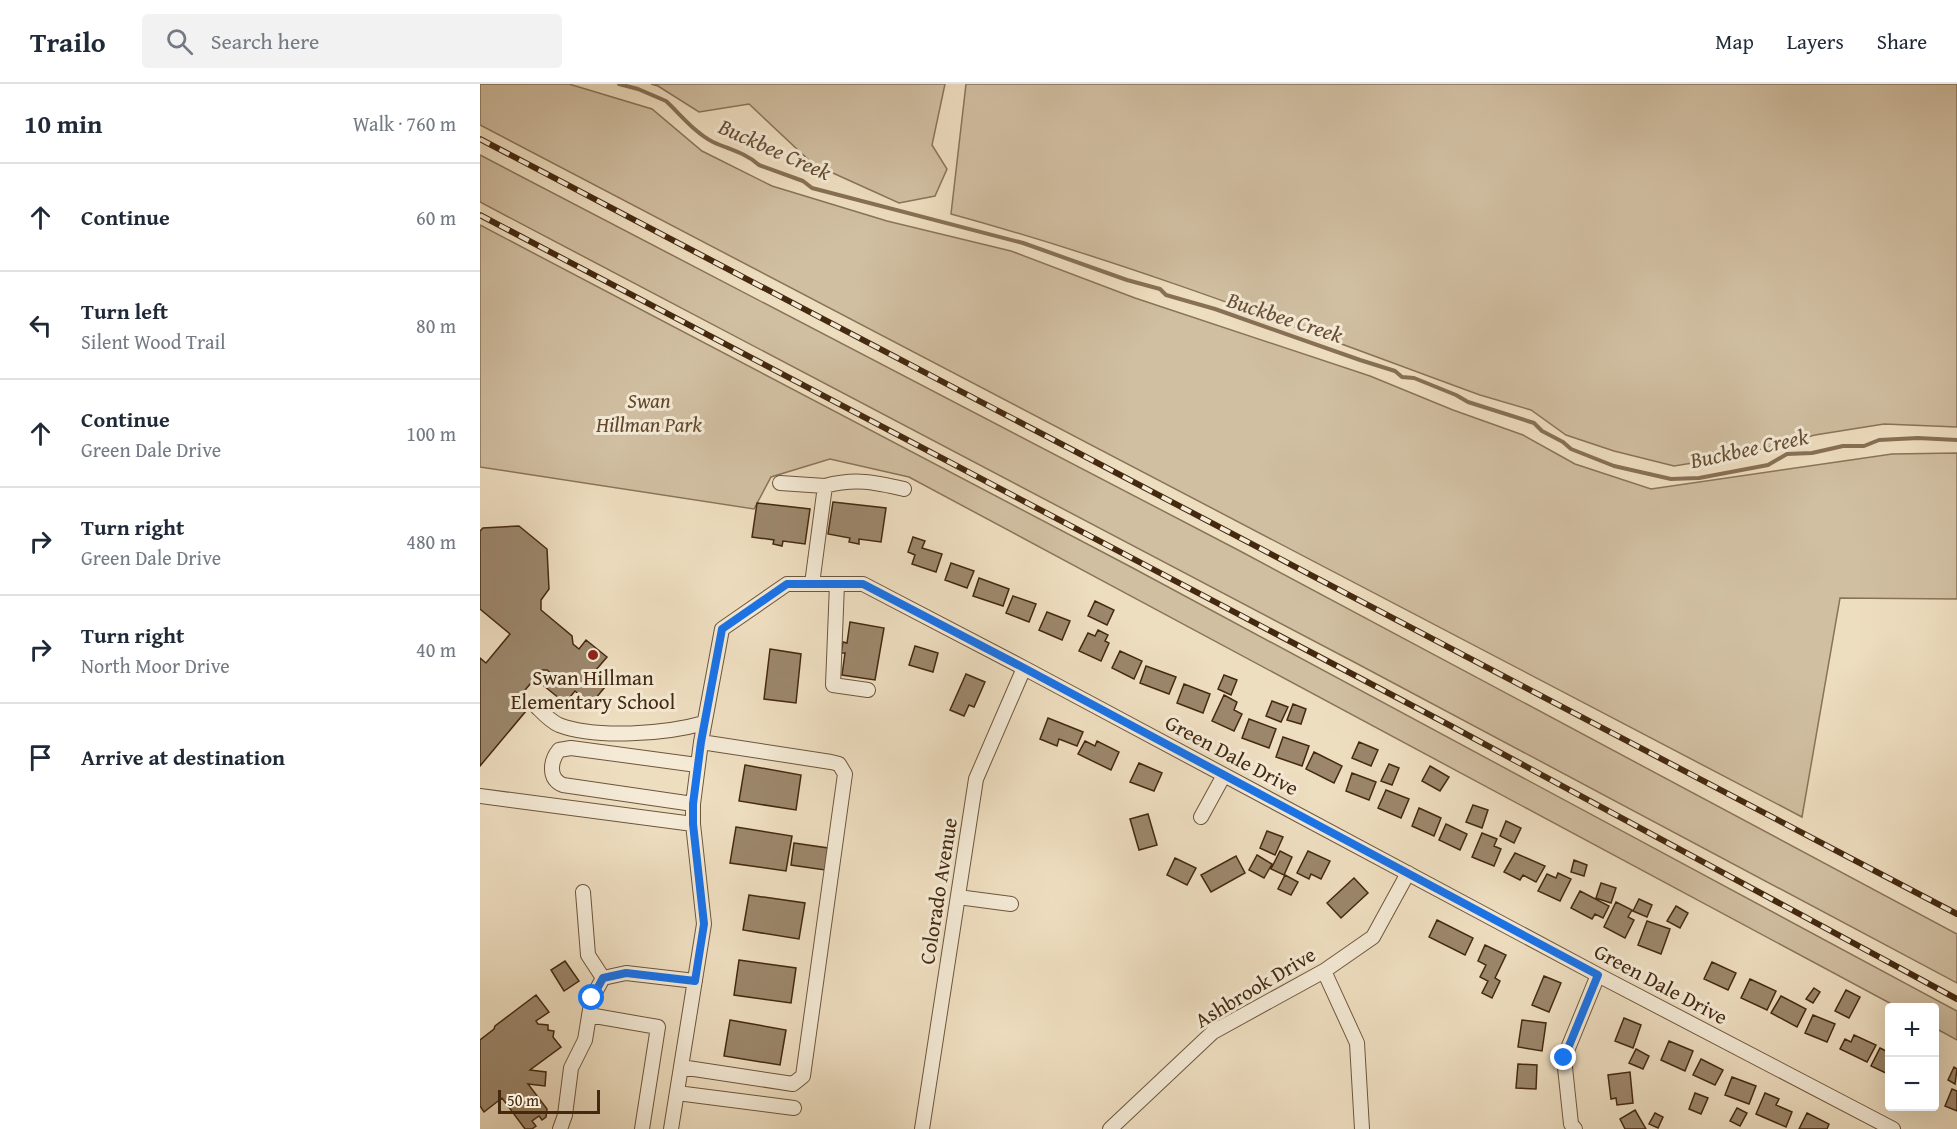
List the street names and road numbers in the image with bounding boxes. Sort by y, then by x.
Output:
street label: Green Dale Drive [1160,707,1304,803]
street label: Colorado Avenue [911,815,965,967]
street label: Green Dale Drive [1589,936,1733,1032]
street label: Ashbrook Drive [1189,939,1321,1035]

